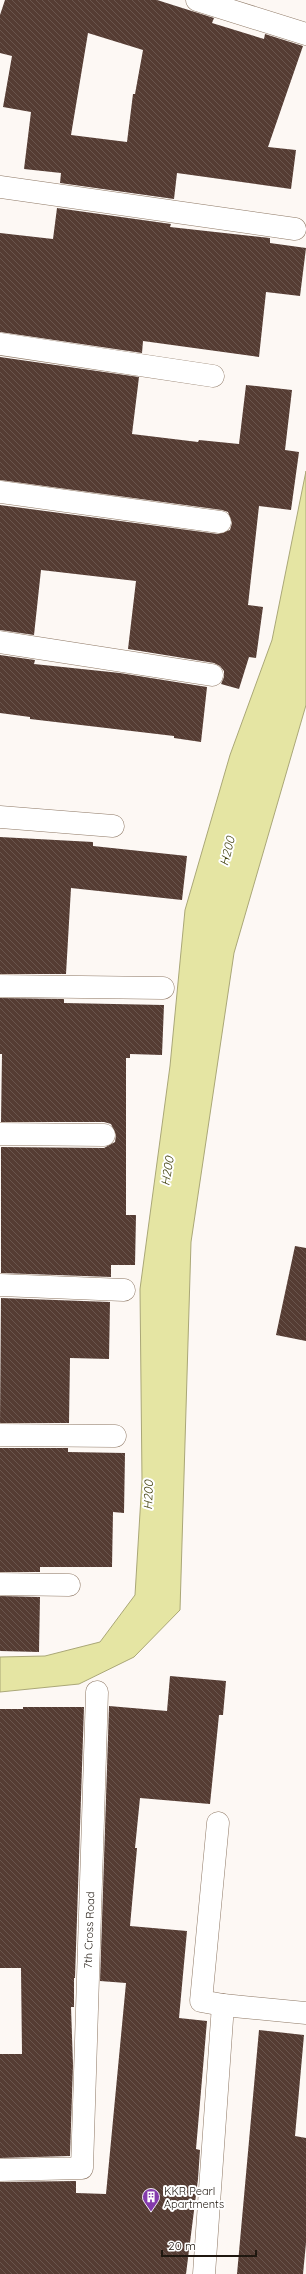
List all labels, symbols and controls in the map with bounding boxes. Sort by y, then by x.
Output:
water label: H200 [216,834,238,867]
water label: H200 [157,1154,177,1187]
water label: H200 [140,1479,156,1510]
street label: 7th Cross Road [81,1891,97,1969]
place label: KKR Pearl Apartments [164,2184,224,2211]
building icon: KKR Pearl Apartments [141,2187,161,2212]
scale bar [162,2232,256,2258]
text: 20 m [168,2238,196,2253]

